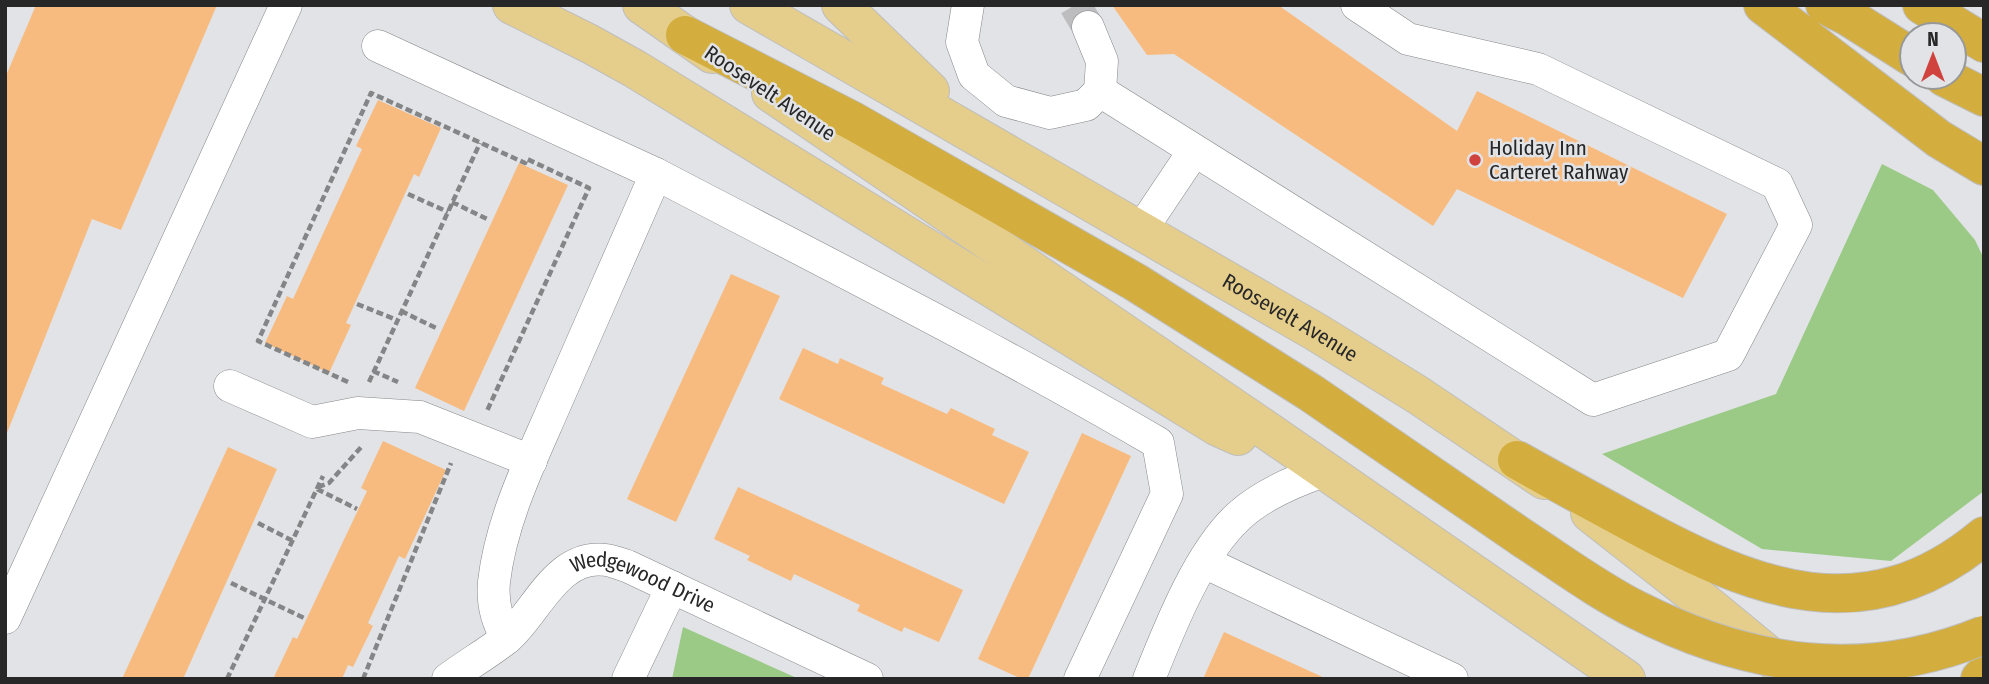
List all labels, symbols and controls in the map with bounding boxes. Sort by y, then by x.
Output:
north arrow [1898,21,1968,91]
text: N [1927,28,1939,51]
street label: Roosevelt Avenue [699,40,841,146]
place label: Holiday Inn Carteret Rahway [1489,135,1629,185]
marker: Holiday Inn Carteret Rahway [1467,152,1483,168]
street label: Roosevelt Avenue [1218,268,1363,368]
street label: Wedgewood Drive [566,546,719,619]

